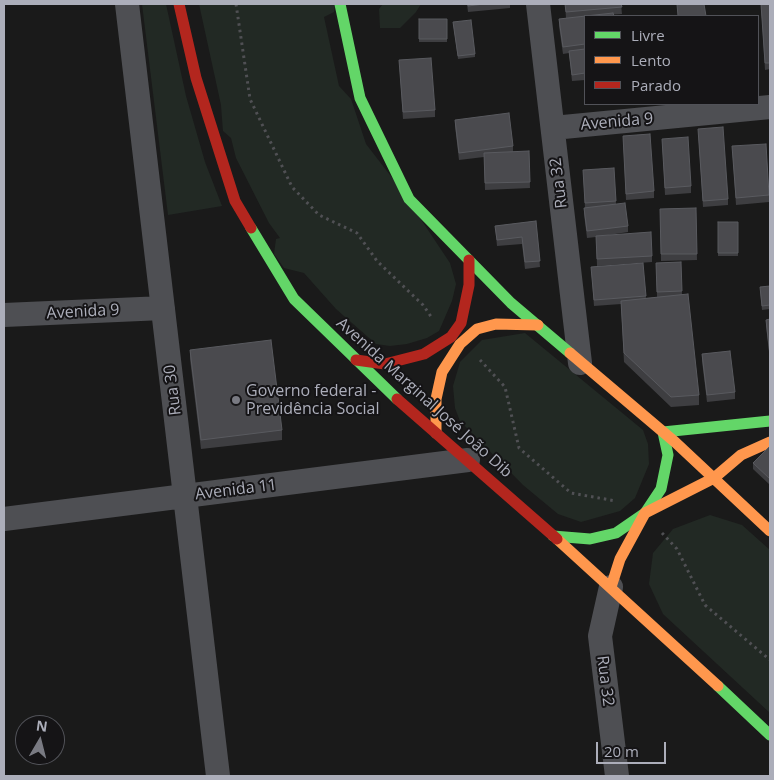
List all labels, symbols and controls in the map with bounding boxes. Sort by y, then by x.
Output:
legend [584,15,759,105]
text: Livre [631,25,665,45]
text: Lento [631,50,671,70]
text: Parado [631,75,681,95]
street label: Avenida 9 [580,109,654,135]
street label: Rua 32 [546,157,572,209]
street label: Avenida 9 [46,301,120,323]
street label: Avenida Marginal José João Dib [332,314,516,482]
street label: Rua 30 [160,364,186,416]
place label: Governo federal - Previdência Social [246,381,380,419]
marker: Governo federal - Previdência Social [230,394,242,406]
street label: Avenida 11 [194,475,278,505]
street label: Rua 32 [592,655,618,707]
north arrow [15,715,65,765]
text: N [35,715,49,736]
scale bar [599,732,669,764]
text: 20 m [604,741,639,761]

